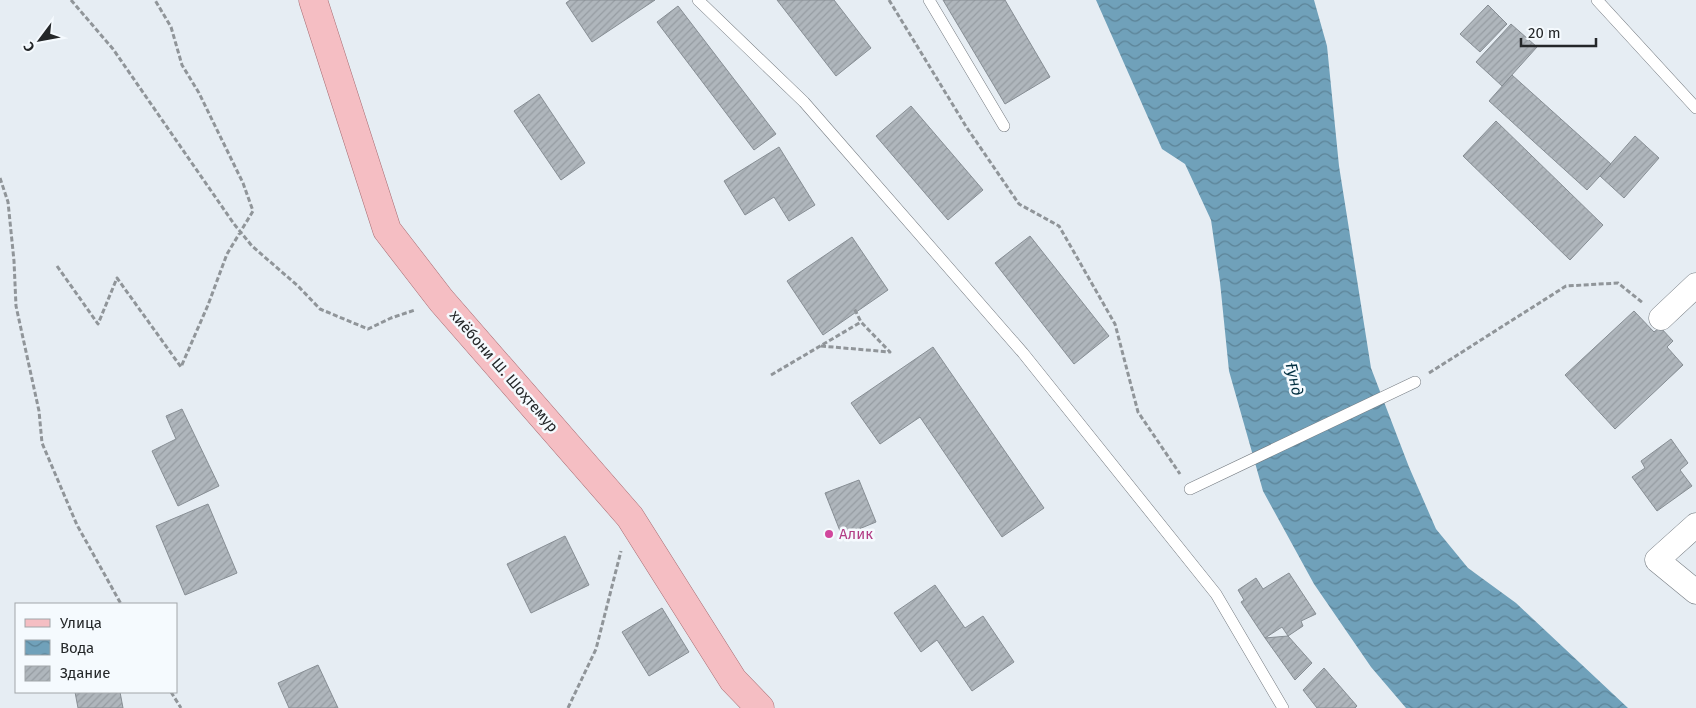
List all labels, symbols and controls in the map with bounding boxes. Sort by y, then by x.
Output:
north arrow [15,15,65,65]
scale bar [1521,15,1596,47]
text: 20 m [1528,24,1561,42]
text: С [20,39,39,55]
street label: хиёбони Ш. Шоҳтемур [446,306,562,436]
water label: Ғунд [1282,361,1307,397]
place label: Алик [839,525,873,543]
marker: Алик [823,528,835,540]
legend [15,603,178,693]
text: Улица [60,614,102,632]
text: Вода [60,639,94,657]
text: Здание [60,664,110,682]

